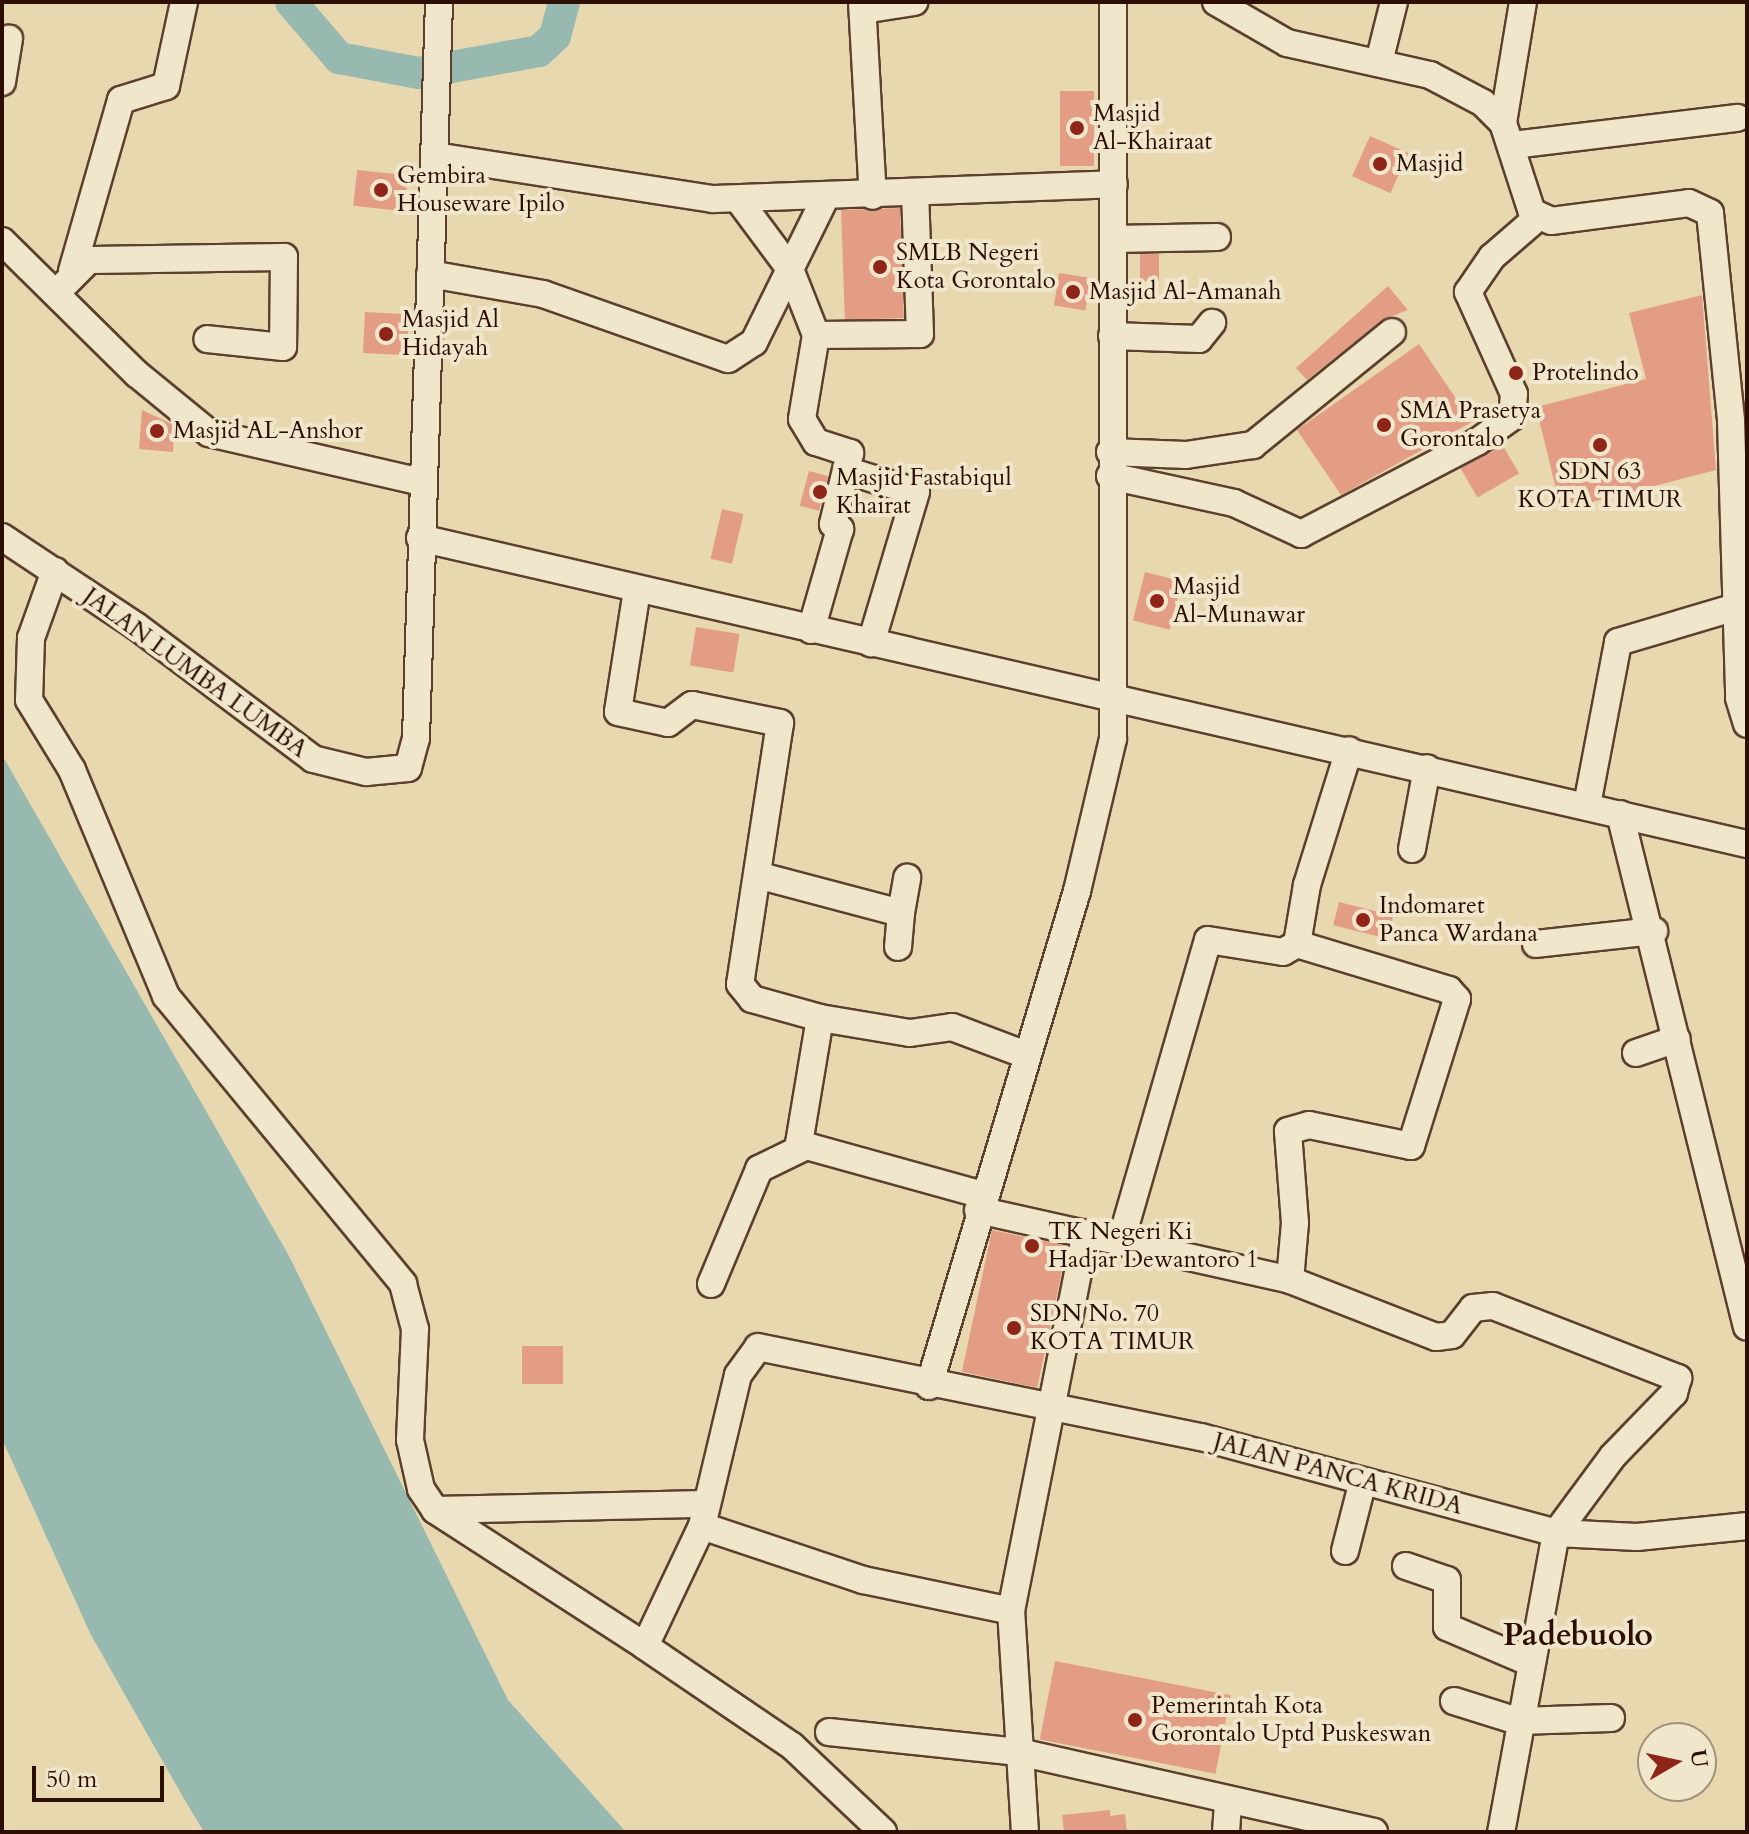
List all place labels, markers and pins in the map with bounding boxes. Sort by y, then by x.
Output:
place label: Masjid Al-Khairaat [1093,100,1212,156]
marker: Masjid Al-Khairaat [1068,119,1086,137]
place label: Masjid [1396,150,1463,178]
marker: Masjid [1371,155,1389,173]
place label: Gembira Houseware Ipilo [397,162,565,218]
marker: Gembira Houseware Ipilo [372,181,390,199]
place label: SMLB Negeri Kota Gorontalo [896,239,1056,295]
marker: SMLB Negeri Kota Gorontalo [871,258,889,276]
place label: Masjid Al-Amanah [1089,278,1282,306]
marker: Masjid Al-Amanah [1064,283,1082,301]
place label: Masjid Al Hidayah [402,306,499,362]
marker: Masjid Al Hidayah [377,325,395,343]
place label: Protelindo [1532,359,1639,387]
marker: Protelindo [1507,364,1525,382]
place label: SMA Prasetya Gorontalo [1400,397,1541,453]
marker: SMA Prasetya Gorontalo [1375,416,1393,434]
place label: Masjid AL-Anshor [173,417,363,445]
marker: Masjid AL-Anshor [148,422,166,440]
marker: SDN 63 KOTA TIMUR [1591,436,1609,454]
place label: SDN 63 KOTA TIMUR [1518,458,1682,514]
place label: Masjid Fastabiqul Khairat [836,464,1012,520]
marker: Masjid Fastabiqul Khairat [811,483,829,501]
place label: Masjid Al-Munawar [1173,573,1305,629]
marker: Masjid Al-Munawar [1148,592,1166,610]
place label: Indomaret Panca Wardana [1379,892,1538,948]
marker: Indomaret Panca Wardana [1354,911,1372,929]
place label: TK Negeri Ki Hadjar Dewantoro 1 [1048,1218,1258,1274]
marker: TK Negeri Ki Hadjar Dewantoro 1 [1023,1237,1041,1255]
place label: SDN No. 70 KOTA TIMUR [1030,1300,1194,1356]
marker: SDN No. 70 KOTA TIMUR [1005,1319,1023,1337]
place label: Pemerintah Kota Gorontalo Uptd Puskeswan [1151,1692,1431,1748]
marker: Pemerintah Kota Gorontalo Uptd Puskeswan [1126,1711,1144,1729]

